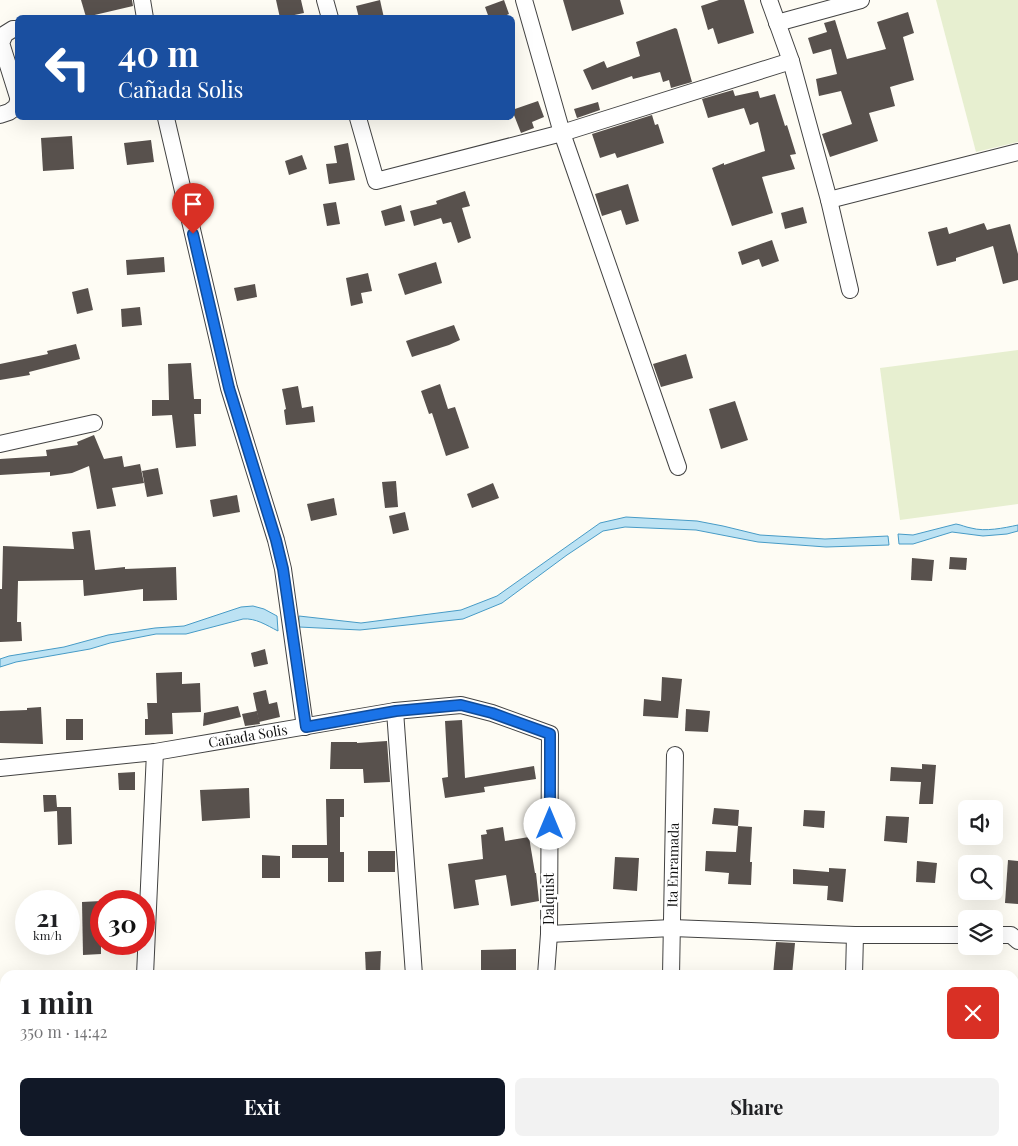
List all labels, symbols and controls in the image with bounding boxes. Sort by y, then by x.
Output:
text: 40 m [118,29,199,76]
icon: left [35,35,100,100]
text: Cañada Solis [118,74,243,104]
pin [172,183,214,234]
icon: arrive [179,190,207,218]
street label: Cañada Solis [207,720,289,752]
position arrow [523,797,575,849]
map controls [958,800,1003,955]
button: sound [958,800,1003,845]
street label: Ita Enramada [662,823,683,907]
button: search [958,855,1003,900]
street label: Dalquist [539,872,558,925]
speed limit sign: 30 [90,890,155,955]
text: 21 [36,900,59,933]
button: layers [958,910,1003,955]
text: km/h [33,927,62,943]
text: 1 min [20,982,94,1022]
button: close [947,987,999,1039]
text: 350 m · 14:42 [20,1021,108,1042]
button: Exit [20,1078,505,1136]
button: Share [515,1078,999,1136]

